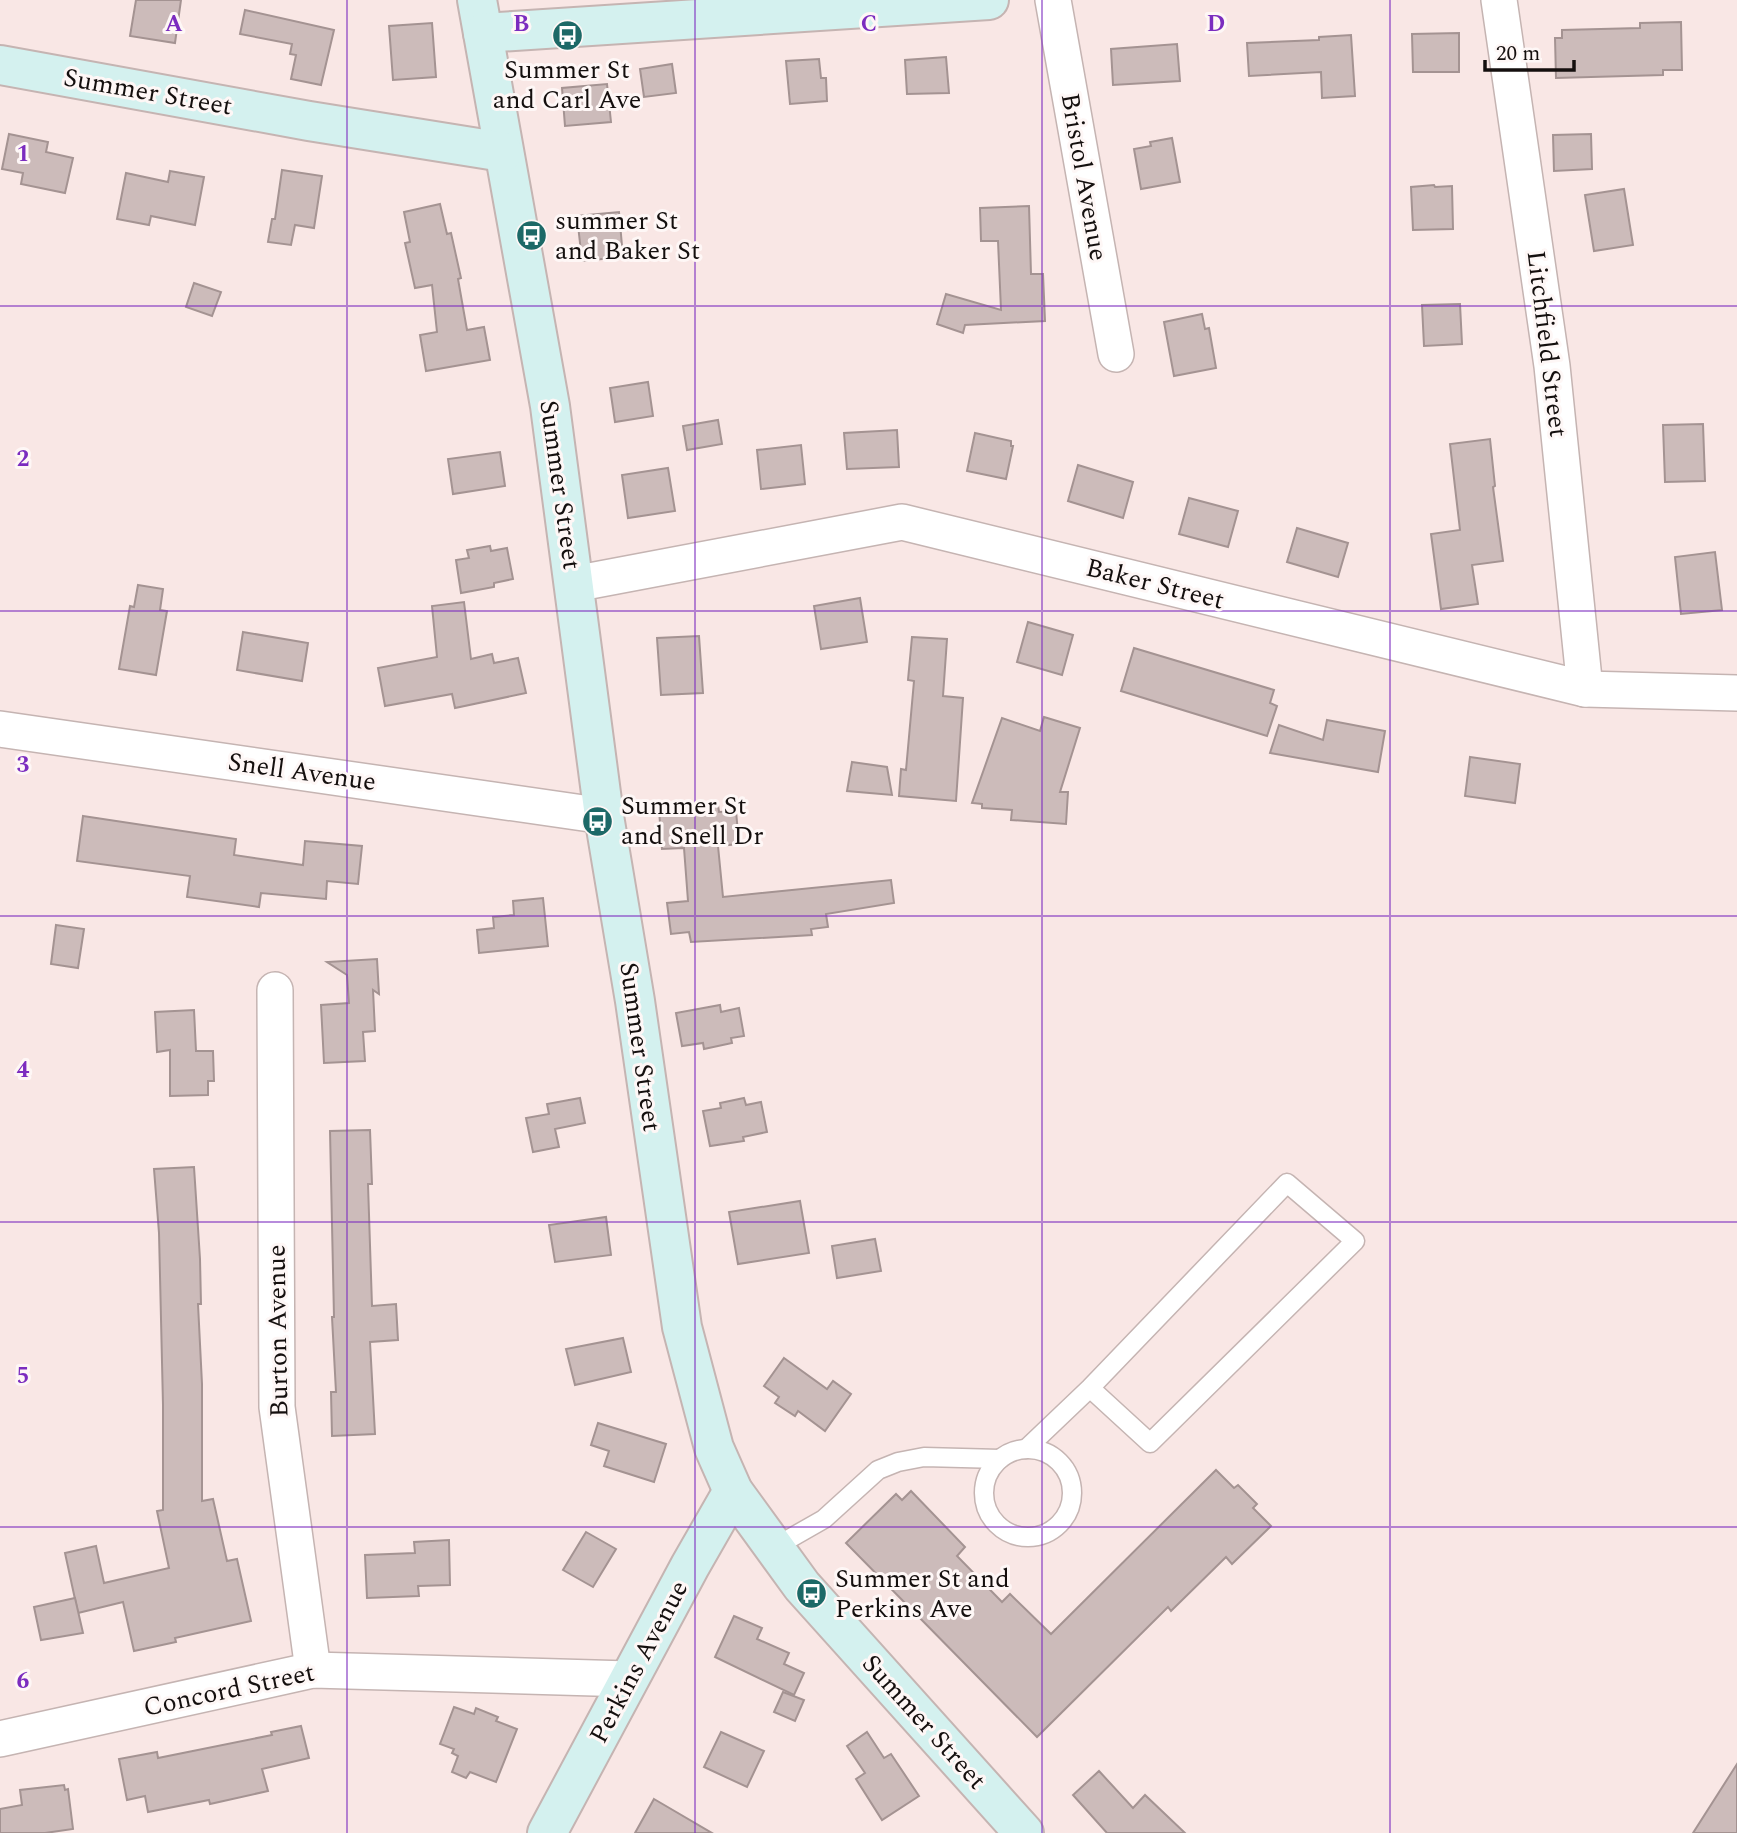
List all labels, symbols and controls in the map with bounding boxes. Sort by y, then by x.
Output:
text: A [165,7,183,42]
text: B [513,7,529,42]
text: C [861,7,877,42]
text: D [1207,7,1225,42]
bus stop icon: Summer St and Carl Ave [550,18,584,52]
scale bar [1485,28,1574,72]
text: 20 m [1496,38,1540,70]
place label: Summer St and Carl Ave [493,50,641,120]
street label: Summer Street [60,57,236,127]
street label: Bristol Avenue [1050,90,1118,264]
text: 1 [17,137,29,172]
place label: summer St and Baker St [555,201,700,271]
bus stop icon: summer St and Baker St [515,219,549,253]
street label: Litchfield Street [1516,248,1578,440]
street label: Summer Street [528,398,592,572]
text: 2 [17,442,30,477]
street label: Baker Street [1082,548,1228,620]
street label: Snell Avenue [225,742,379,802]
text: 3 [17,748,30,783]
place label: Summer St and Snell Dr [621,786,764,856]
bus stop icon: Summer St and Snell Dr [581,804,615,838]
street label: Summer Street [608,960,672,1134]
text: 4 [17,1053,30,1088]
street label: Burton Avenue [256,1244,300,1418]
text: 5 [17,1359,29,1394]
place label: Summer St and Perkins Ave [835,1559,1010,1629]
street label: Perkins Avenue [579,1573,699,1751]
bus stop icon: Summer St and Perkins Ave [795,1577,829,1611]
street label: Summer Street [852,1645,996,1799]
street label: Concord Street [140,1652,318,1728]
text: 6 [17,1664,30,1699]

